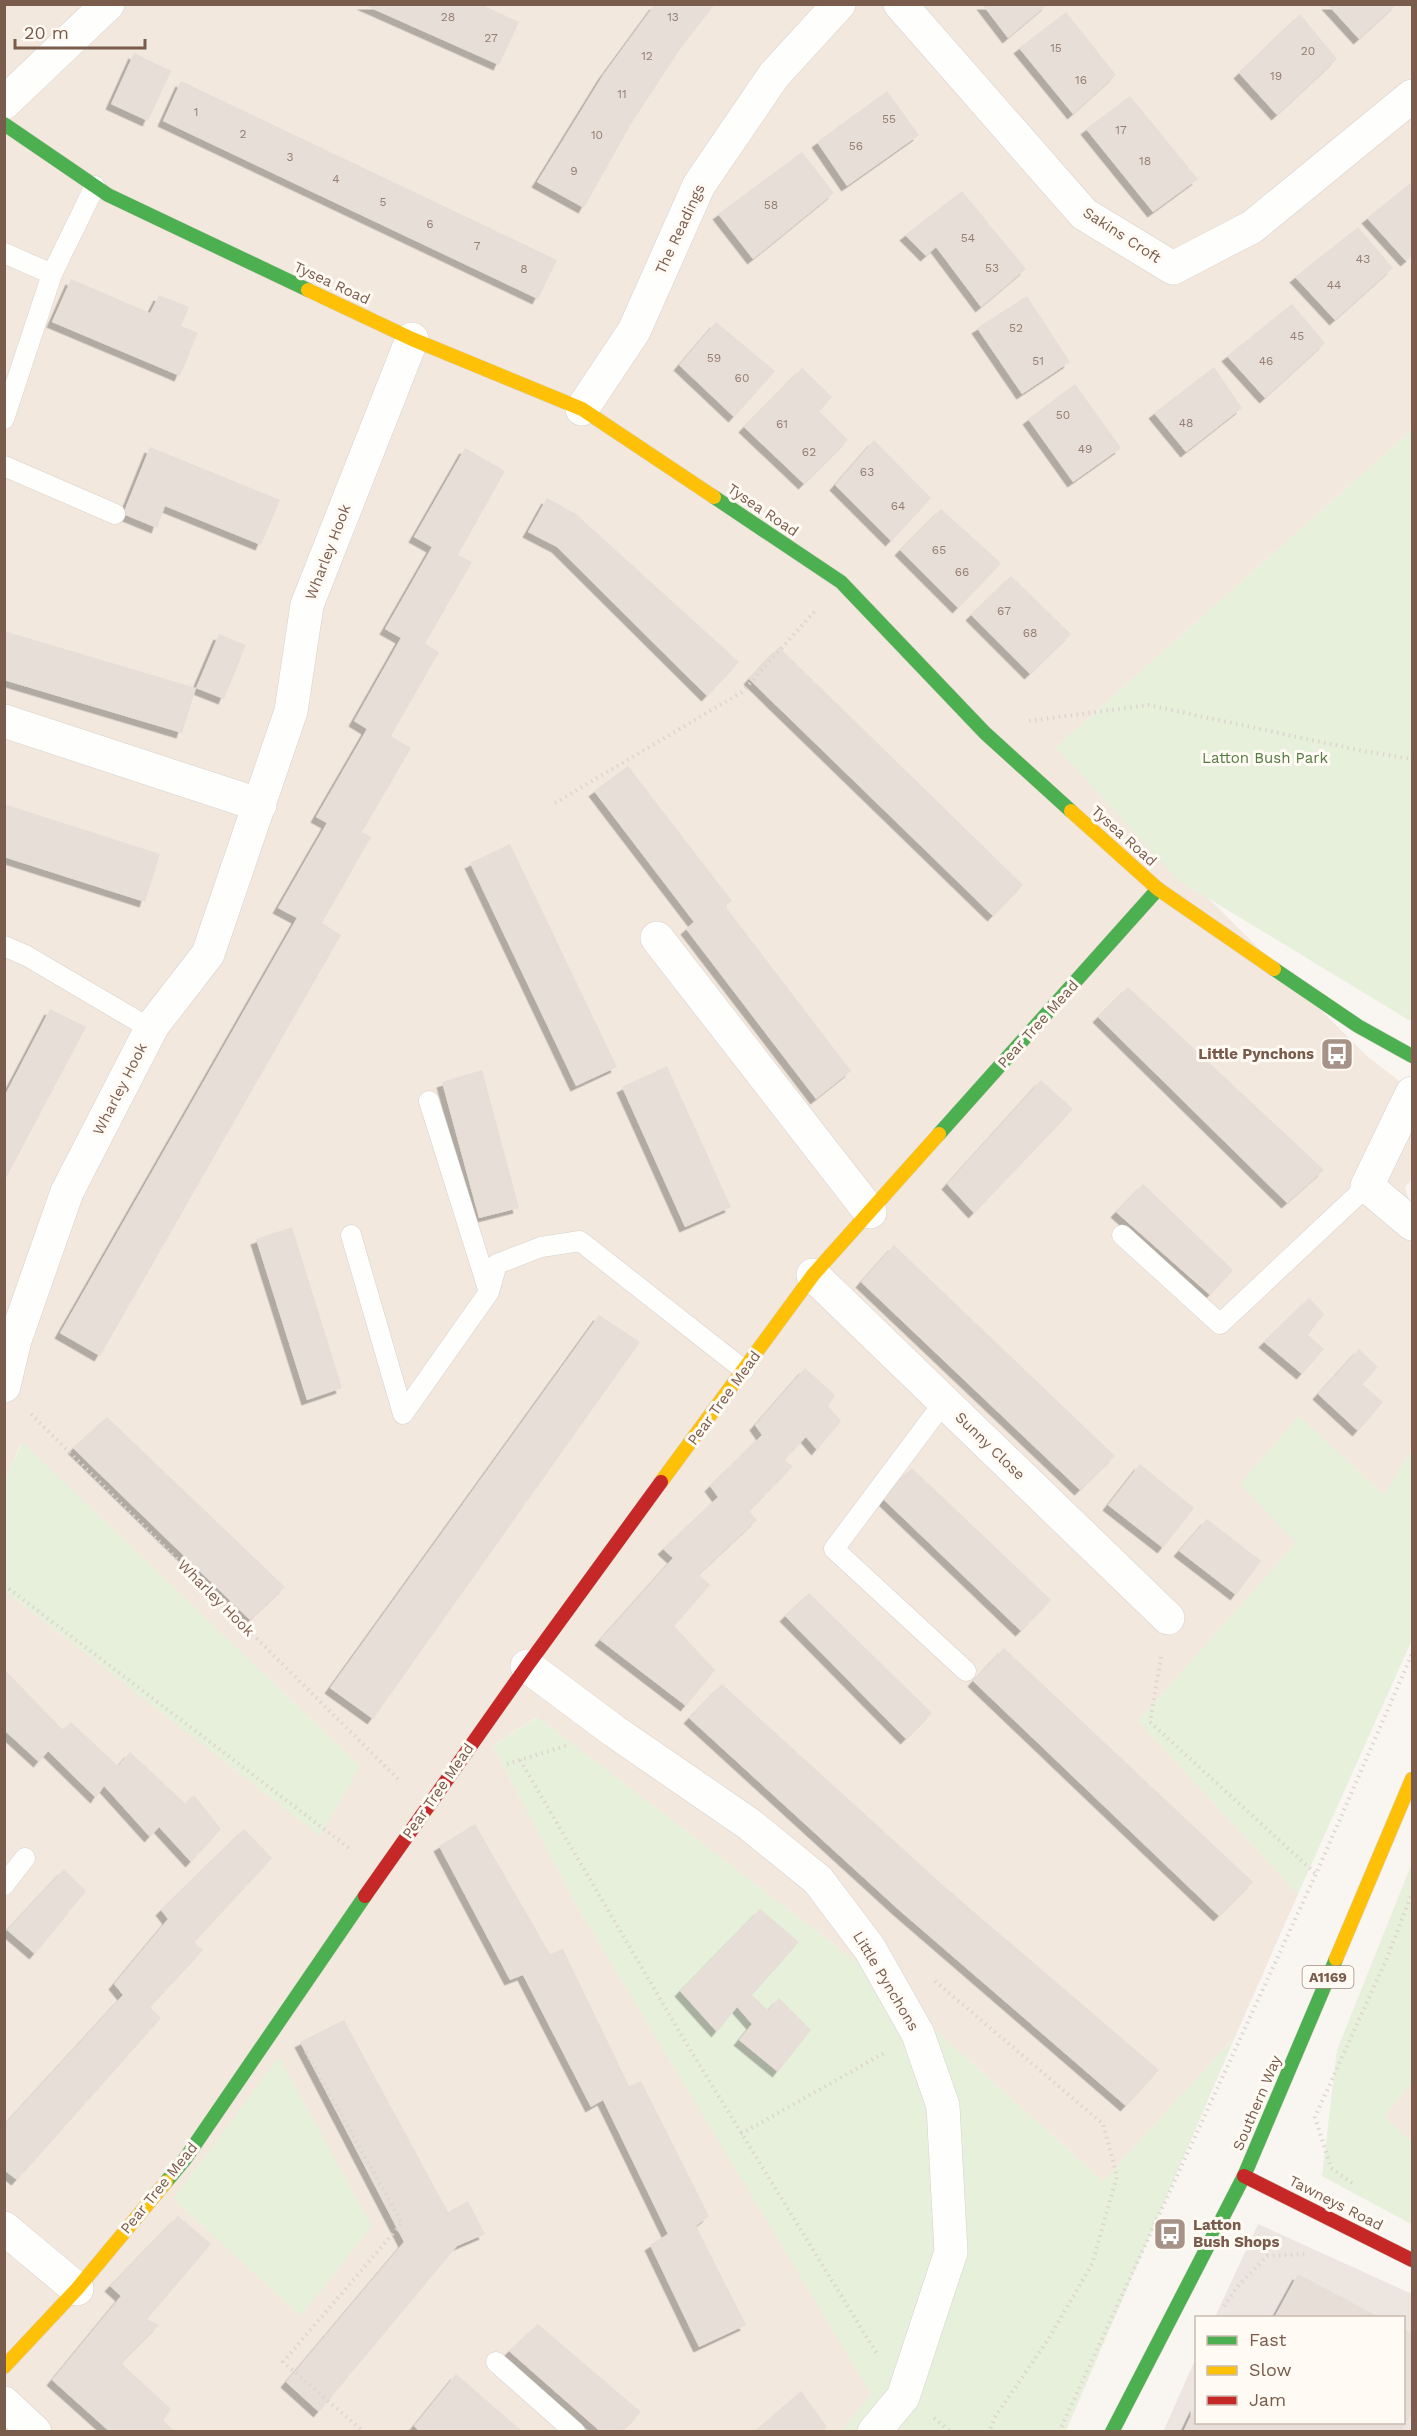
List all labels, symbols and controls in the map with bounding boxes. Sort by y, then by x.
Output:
house number: 28 [441,10,455,24]
house number: 13 [667,10,679,24]
scale bar [15,12,146,50]
text: 20 m [24,22,69,43]
house number: 27 [484,31,498,45]
house number: 15 [1050,41,1062,55]
house number: 20 [1301,44,1315,58]
house number: 12 [641,49,653,63]
house number: 19 [1270,69,1282,83]
house number: 16 [1075,73,1087,87]
house number: 11 [617,87,627,101]
house number: 1 [194,105,198,119]
house number: 55 [882,112,896,126]
house number: 17 [1115,123,1127,137]
house number: 2 [240,127,247,141]
house number: 10 [591,128,603,142]
house number: 56 [849,139,863,153]
house number: 3 [287,150,294,164]
house number: 18 [1139,154,1151,168]
house number: 9 [570,164,578,178]
house number: 4 [332,172,340,186]
street label: The Readings [651,181,709,277]
house number: 5 [380,195,387,209]
house number: 58 [764,198,778,212]
street label: Sakins Croft [1080,203,1165,267]
house number: 6 [426,217,434,231]
house number: 54 [961,231,975,245]
house number: 7 [474,239,481,253]
house number: 43 [1356,252,1370,266]
street label: Tysea Road [291,258,373,308]
house number: 53 [985,261,999,275]
house number: 8 [520,262,528,276]
house number: 44 [1327,278,1341,292]
house number: 52 [1009,321,1023,335]
house number: 45 [1290,329,1304,343]
house number: 59 [707,351,721,365]
house number: 51 [1032,354,1044,368]
house number: 46 [1259,354,1273,368]
house number: 60 [735,371,749,385]
house number: 50 [1056,408,1070,422]
house number: 48 [1179,416,1193,430]
house number: 61 [776,417,788,431]
house number: 49 [1078,442,1092,456]
house number: 62 [802,445,816,459]
house number: 63 [860,465,874,479]
street label: Tysea Road [724,480,802,540]
house number: 64 [891,499,905,513]
street label: Wharley Hook [301,501,355,602]
house number: 65 [932,543,946,557]
house number: 66 [955,565,969,579]
house number: 67 [997,604,1011,618]
house number: 68 [1023,626,1037,640]
park label: Latton Bush Park [1202,749,1328,767]
street label: Tysea Road [1088,802,1160,870]
street label: Pear Tree Mead [994,976,1082,1072]
bus stop icon: Little Pynchons [1319,1036,1355,1072]
street label: Wharley Hook [89,1039,151,1138]
place label: Little Pynchons [1198,1045,1314,1063]
street label: Pear Tree Mead [684,1347,764,1449]
street label: Sunny Close [951,1408,1029,1484]
street label: Wharley Hook [174,1556,258,1640]
street label: Pear Tree Mead [398,1740,478,1842]
street label: Little Pynchons [849,1928,923,2034]
road number: A1169 [1302,1966,1354,1988]
street label: Southern Way [1229,2052,1285,2153]
street label: Pear Tree Mead [117,2139,201,2237]
street label: Tawneys Road [1286,2172,1386,2234]
bus stop icon: Latton Bush Shops [1152,2216,1188,2252]
place label: Latton Bush Shops [1193,2216,1280,2251]
legend [1195,2316,1405,2424]
text: Fast [1249,2329,1287,2350]
text: Slow [1249,2359,1292,2380]
text: Jam [1249,2389,1286,2410]

